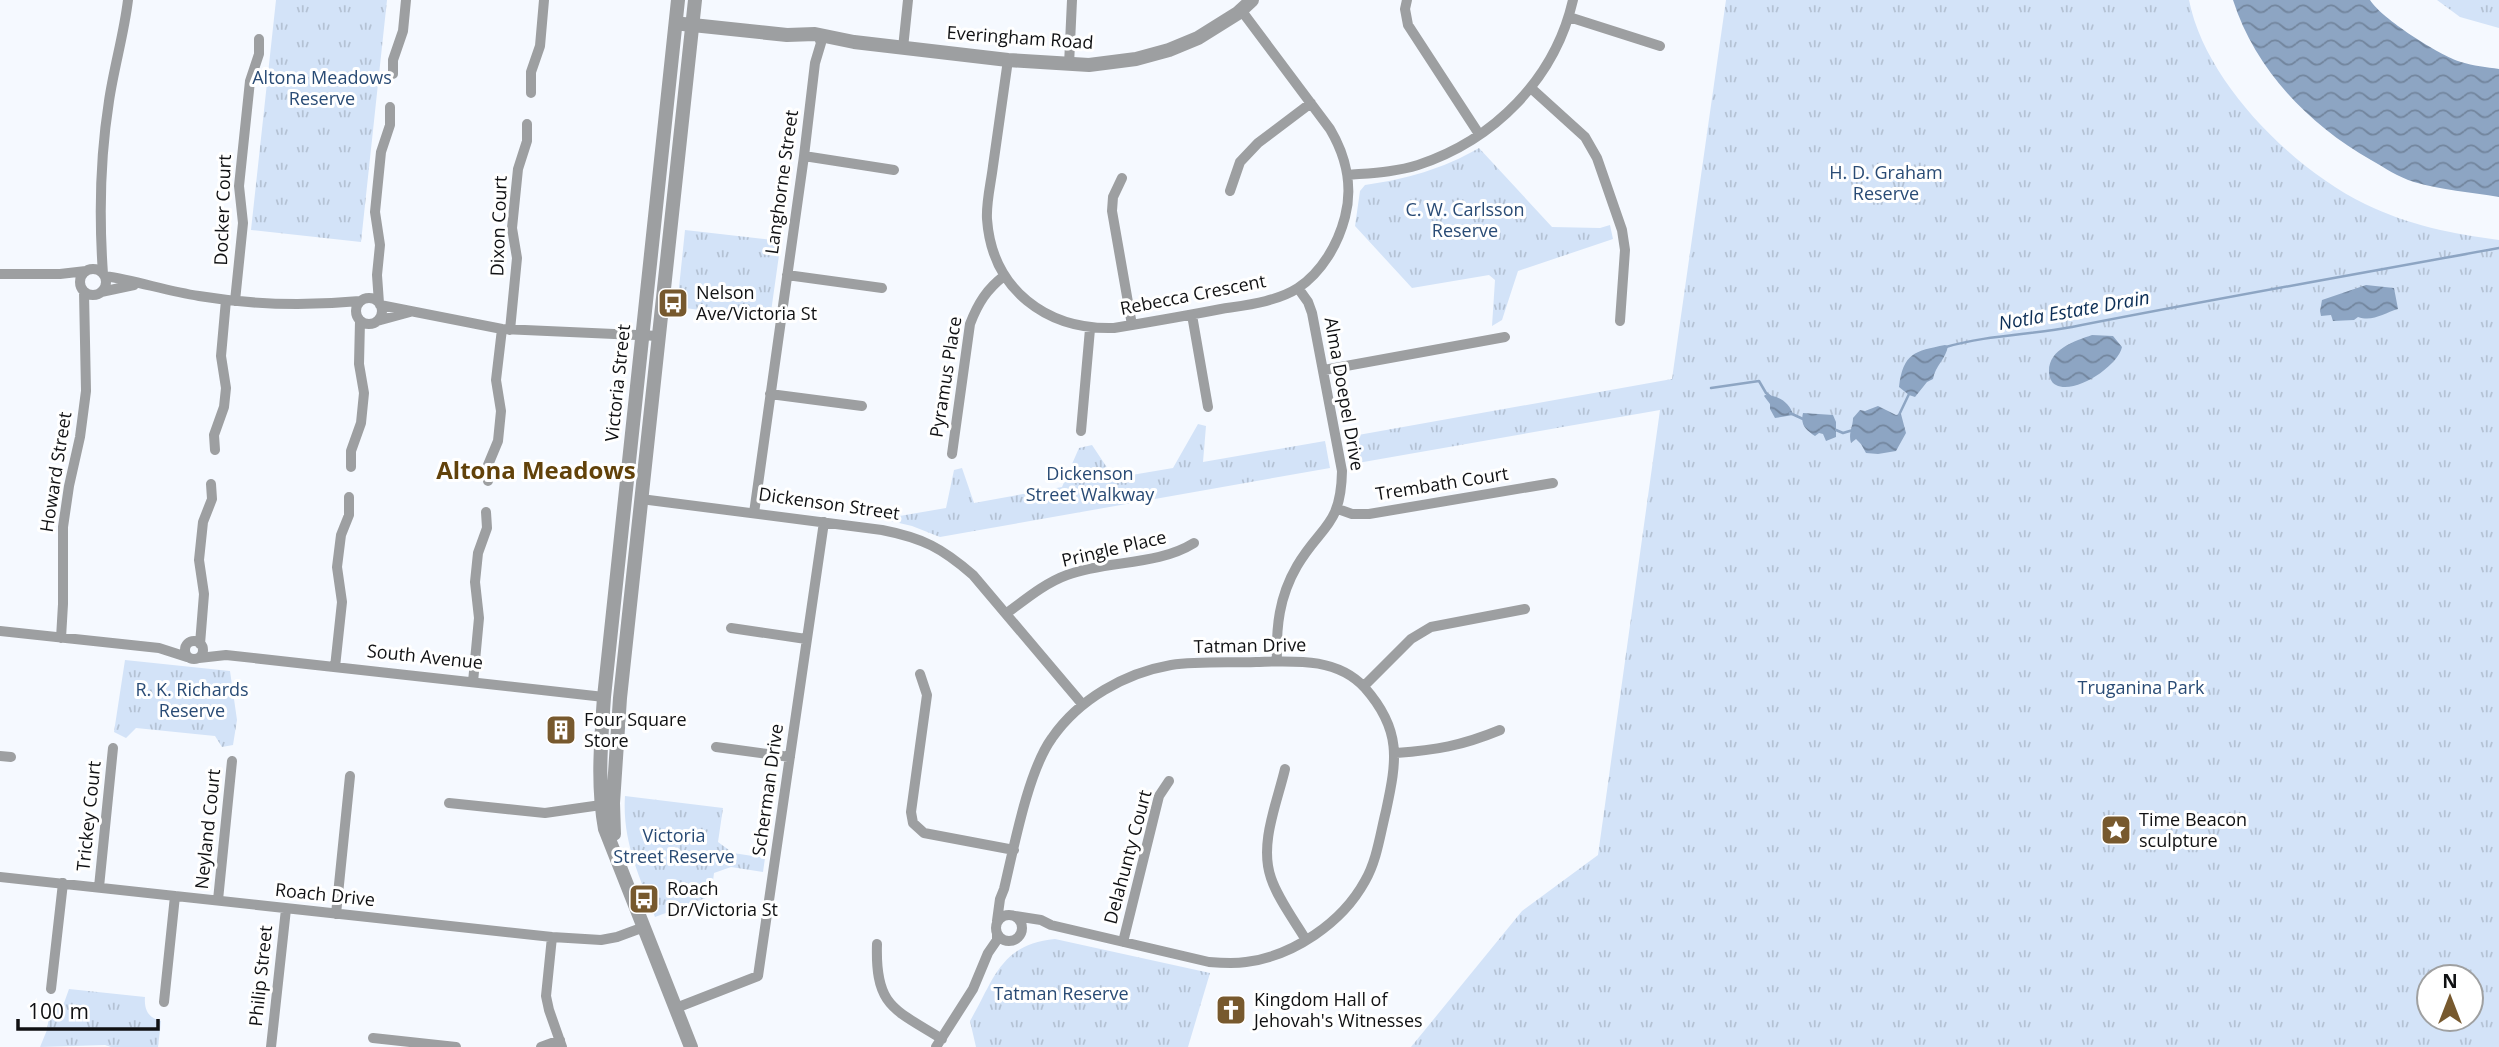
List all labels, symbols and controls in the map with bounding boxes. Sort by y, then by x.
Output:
street label: Everingham Road [946,20,1094,54]
park label: Altona Meadows Reserve [252,65,392,110]
street label: Langhorne Street [759,108,803,256]
street label: Docker Court [208,154,236,266]
park label: H. D. Graham Reserve [1829,160,1943,205]
street label: Dixon Court [484,175,512,277]
park label: C. W. Carlsson Reserve [1405,197,1525,242]
street label: Rebecca Crescent [1118,268,1268,320]
place label: Nelson Ave/Victoria St [696,280,817,325]
water label: Notla Estate Drain [1996,284,2152,336]
bus stop icon: Nelson Ave/Victoria St [656,286,690,320]
street label: Pyramus Place [924,315,966,439]
street label: Alma Doepel Drive [1320,315,1370,473]
street label: Victoria Street [599,323,635,443]
street label: Howard Street [34,410,76,534]
district label: Altona Meadows [436,453,636,486]
park label: Dickenson Street Walkway [1026,461,1155,506]
street label: Trembath Court [1374,461,1510,505]
street label: Dickenson Street [757,481,901,525]
street label: Pringle Place [1059,524,1169,572]
street label: Tatman Drive [1193,632,1307,658]
street label: South Avenue [366,638,484,674]
park label: Truganina Park [2077,675,2205,699]
park label: R. K. Richards Reserve [135,677,249,722]
place label: Four Square Store [584,707,687,752]
building icon: Four Square Store [544,713,578,747]
street label: Scherman Drive [746,722,788,858]
street label: Trickey Court [70,760,106,872]
street label: Neyland Court [189,768,225,890]
street label: Delahunty Court [1098,787,1156,926]
place label: Time Beacon sculpture [2139,807,2247,852]
place icon: Time Beacon sculpture [2099,813,2133,847]
park label: Victoria Street Reserve [613,823,735,868]
place label: Roach Dr/Victoria St [667,876,778,921]
street label: Roach Drive [274,877,376,911]
bus stop icon: Roach Dr/Victoria St [627,882,661,916]
street label: Philip Street [243,924,277,1028]
north arrow [2415,963,2485,1033]
text: N [2442,968,2458,994]
park label: Tatman Reserve [993,981,1129,1005]
place label: Kingdom Hall of Jehovah's Witnesses [1252,987,1423,1032]
scale bar [18,988,158,1032]
church icon: Kingdom Hall of Jehovah's Witnesses [1214,993,1248,1027]
text: 100 m [28,997,89,1025]

